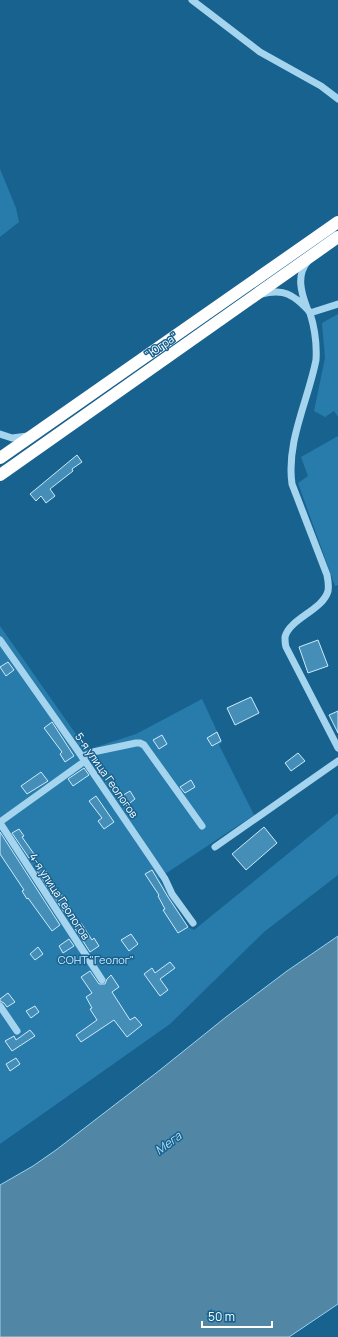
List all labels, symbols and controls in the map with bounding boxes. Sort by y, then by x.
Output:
street label: "Югра" [142,328,180,362]
street label: 5-я улица Геологов [72,729,142,821]
street label: 4-я улица Геологов [26,850,94,942]
park label: СОНТ "Геолог" [58,952,134,967]
water label: Мега [151,1127,186,1159]
scale bar [202,1303,272,1329]
text: 50 m [208,1308,235,1325]

